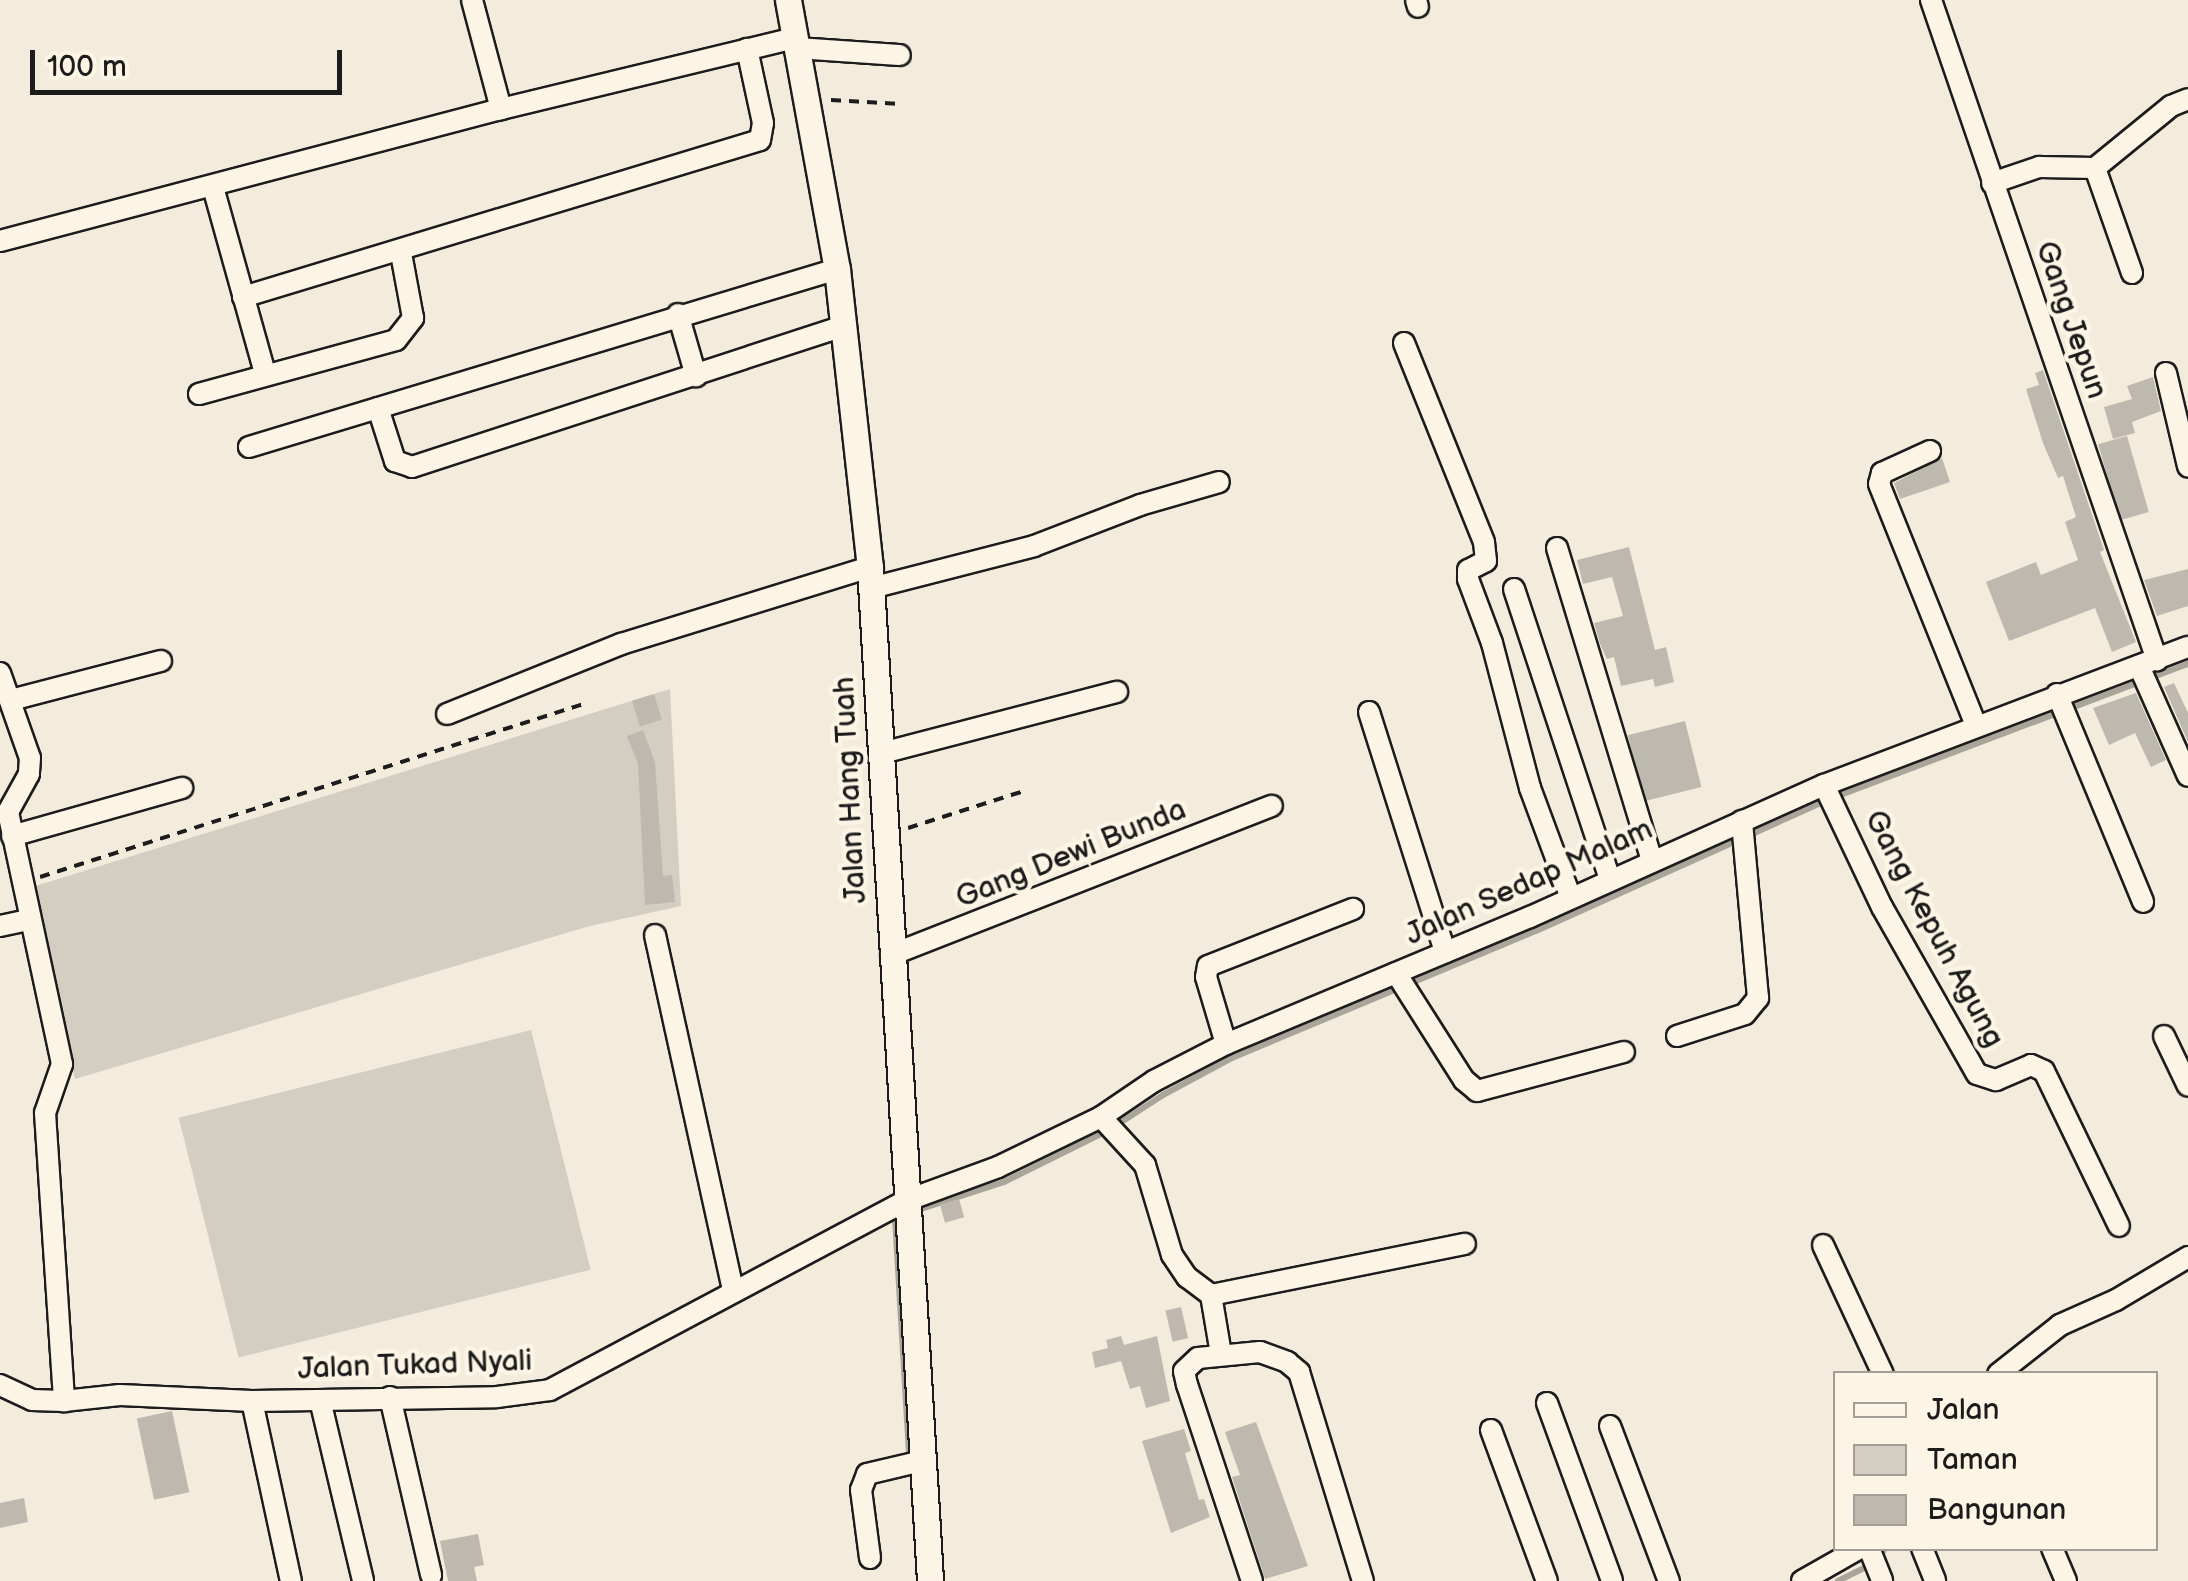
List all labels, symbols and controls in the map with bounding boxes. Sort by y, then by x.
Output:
scale bar [35,30,348,92]
text: 100 m [47,49,127,85]
street label: Gang Jepun [2027,236,2115,404]
street label: Jalan Hang Tuah [826,675,874,905]
street label: Gang Dewi Bunda [951,791,1191,917]
street label: Gang Kepuh Agung [1856,804,2012,1054]
street label: Jalan Sedap Malam [1400,811,1658,953]
street label: Jalan Tukad Nyali [297,1343,533,1387]
legend [1833,1371,2158,1551]
text: Jalan [1927,1392,1999,1428]
text: Taman [1927,1442,2018,1478]
text: Bangunan [1927,1492,2066,1528]

